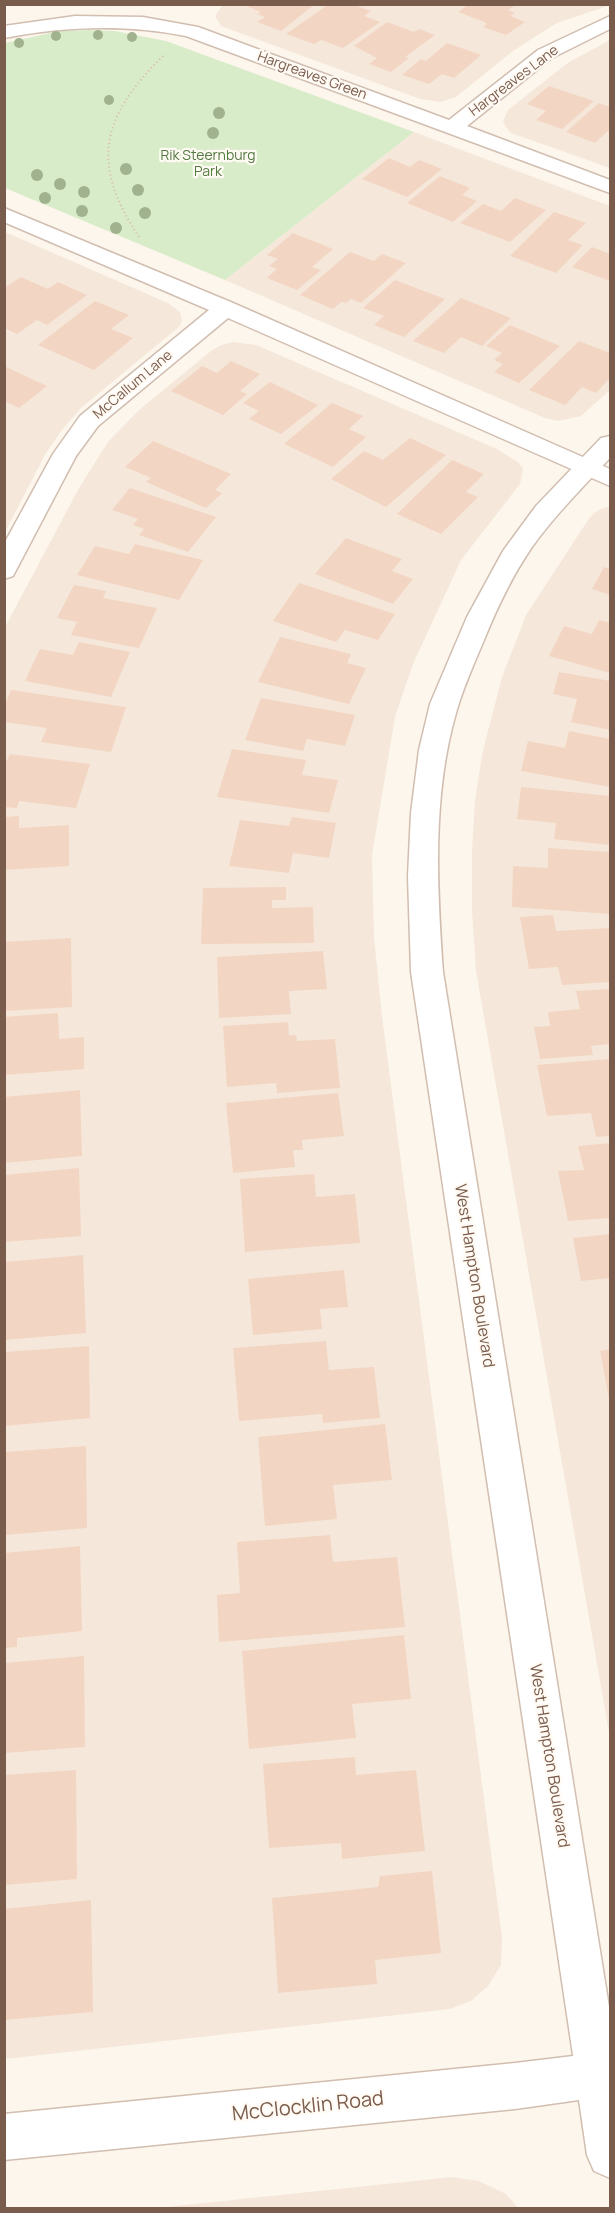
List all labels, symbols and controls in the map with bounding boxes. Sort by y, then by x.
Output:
street label: Hargreaves Lane [466,42,562,120]
street label: Hargreaves Green [255,48,369,104]
park label: Rik Steernburg Park [160,148,256,180]
street label: McCallum Lane [90,347,176,423]
street label: West Hampton Boulevard [450,1183,498,1369]
street label: West Hampton Boulevard [525,1663,573,1849]
street label: McClocklin Road [231,2087,385,2127]

